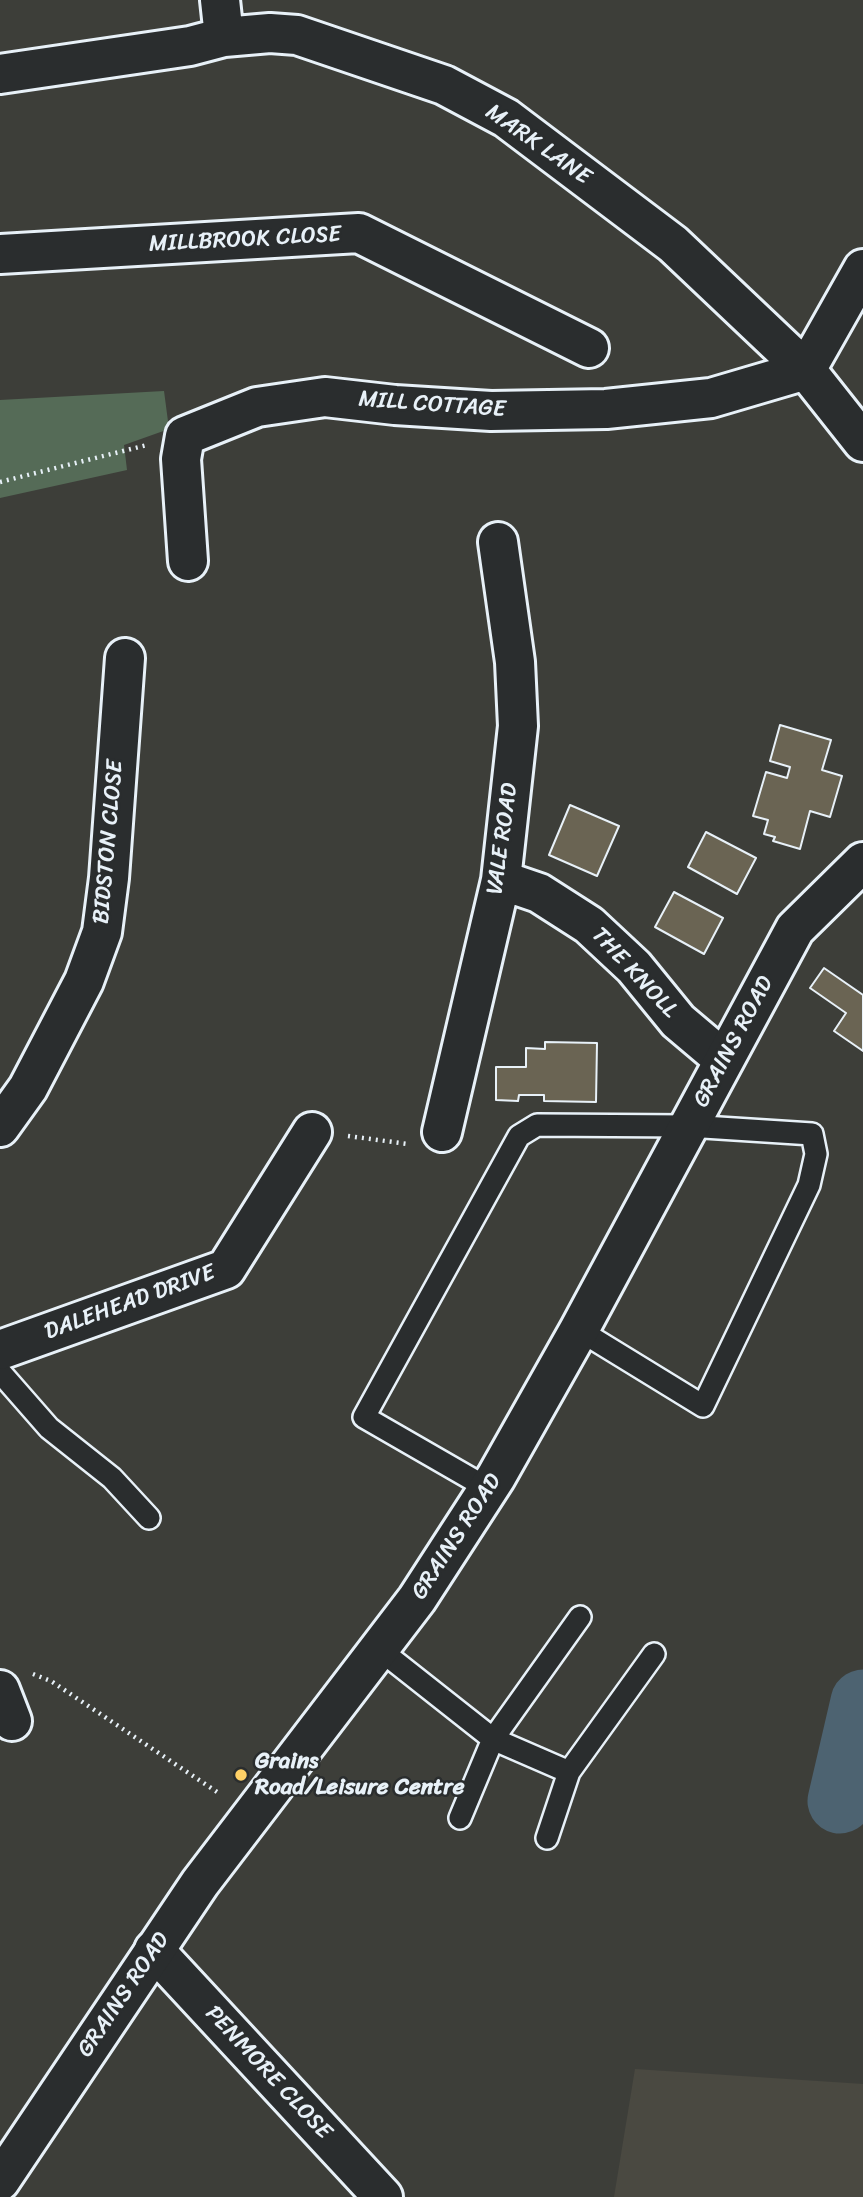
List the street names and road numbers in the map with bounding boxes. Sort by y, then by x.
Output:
street label: MARK LANE [480,99,596,191]
street label: MILLBROOK CLOSE [148,221,342,259]
street label: MILL COTTAGE [358,386,506,424]
street label: BIDSTON CLOSE [88,759,130,925]
street label: VALE ROAD [482,782,524,896]
street label: THE KNOLL [585,922,683,1024]
street label: GRAINS ROAD [688,972,780,1112]
street label: DALEHEAD DRIVE [41,1259,219,1347]
street label: GRAINS ROAD [406,1469,508,1605]
street label: GRAINS ROAD [72,1927,176,2063]
street label: PENMORE CLOSE [199,2000,337,2146]

